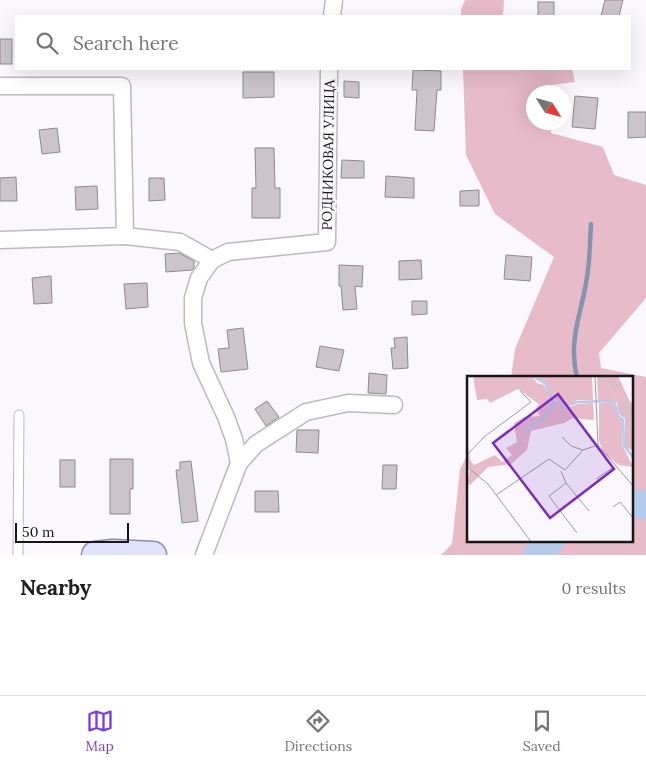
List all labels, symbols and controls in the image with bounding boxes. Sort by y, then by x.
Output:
search box [15,15,631,70]
icon: search [33,29,61,57]
text: Search here [73,31,179,55]
street label: РОДНИКОВАЯ УЛИЦА [318,79,338,231]
north arrow [526,85,571,130]
inset map [467,376,634,542]
scale bar [15,520,129,543]
text: 50 m [22,523,55,541]
text: Nearby [20,574,91,601]
text: 0 results [561,578,626,598]
tab: Map [85,707,114,755]
tab: Directions [284,707,352,755]
tab: Saved [523,707,561,755]

